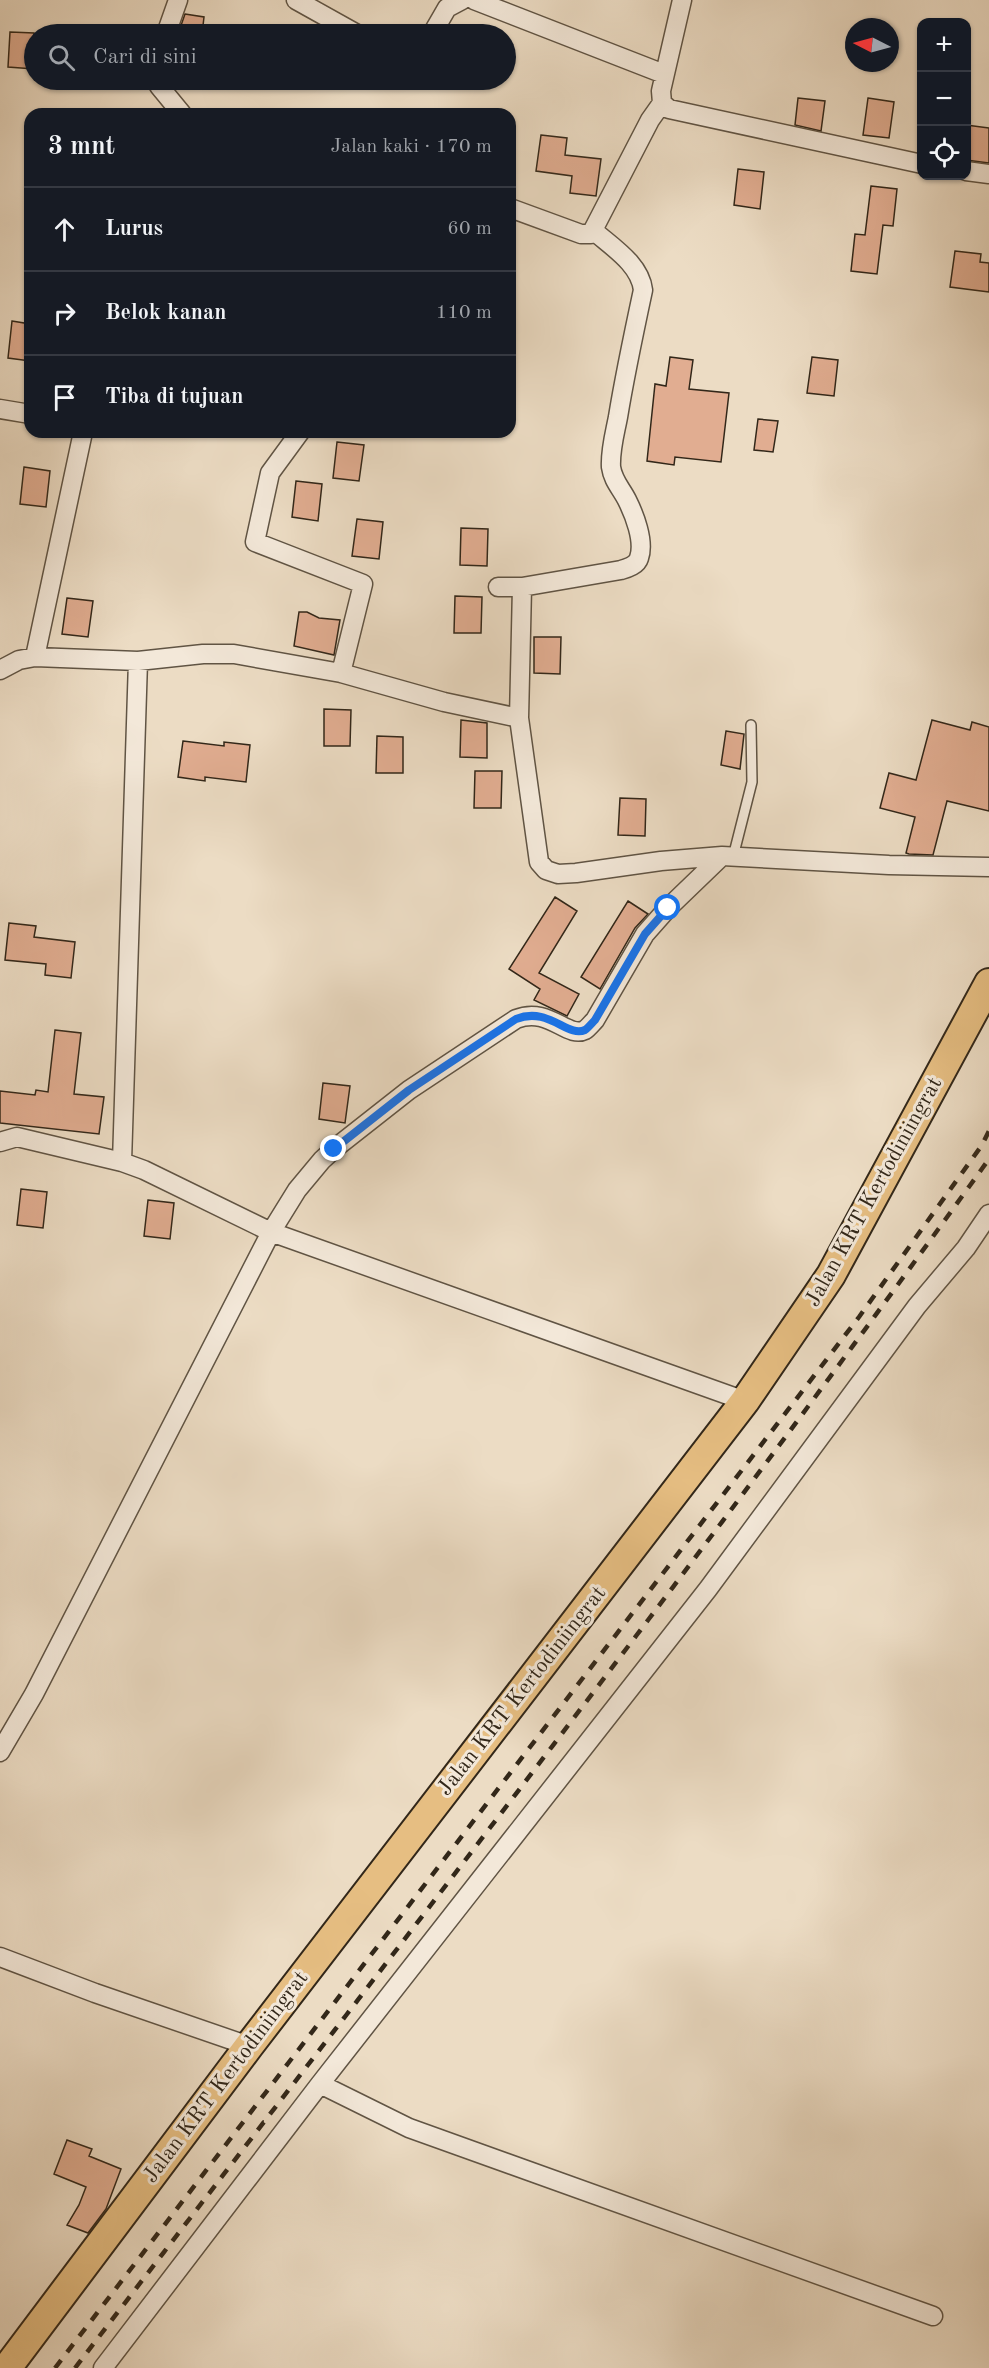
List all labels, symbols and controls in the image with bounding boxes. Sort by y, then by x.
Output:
north arrow [845,18,899,72]
map controls [917,18,971,180]
button: + [917,18,971,72]
search box [24,24,516,90]
icon: search [45,41,78,74]
text: Cari di sini [93,46,197,68]
button: − [917,72,971,126]
button: locate [917,126,971,180]
text: 3 mnt [48,134,115,160]
text: Jalan kaki · 170 m [330,137,492,157]
icon: ahead [48,213,81,246]
text: Lurus [105,218,163,240]
text: 60 m [447,219,492,239]
icon: right [48,297,81,330]
text: Belok kanan [105,302,227,324]
text: 110 m [436,303,492,323]
icon: arrive [48,381,81,414]
text: Tiba di tujuan [105,386,243,408]
route start [654,894,680,920]
street label: Jalan KRT Kertodiniingrat [802,1074,946,1310]
route end [320,1135,346,1161]
street label: Jalan KRT Kertodiniingrat [434,1582,610,1800]
street label: Jalan KRT Kertodiniingrat [139,1967,313,2187]

